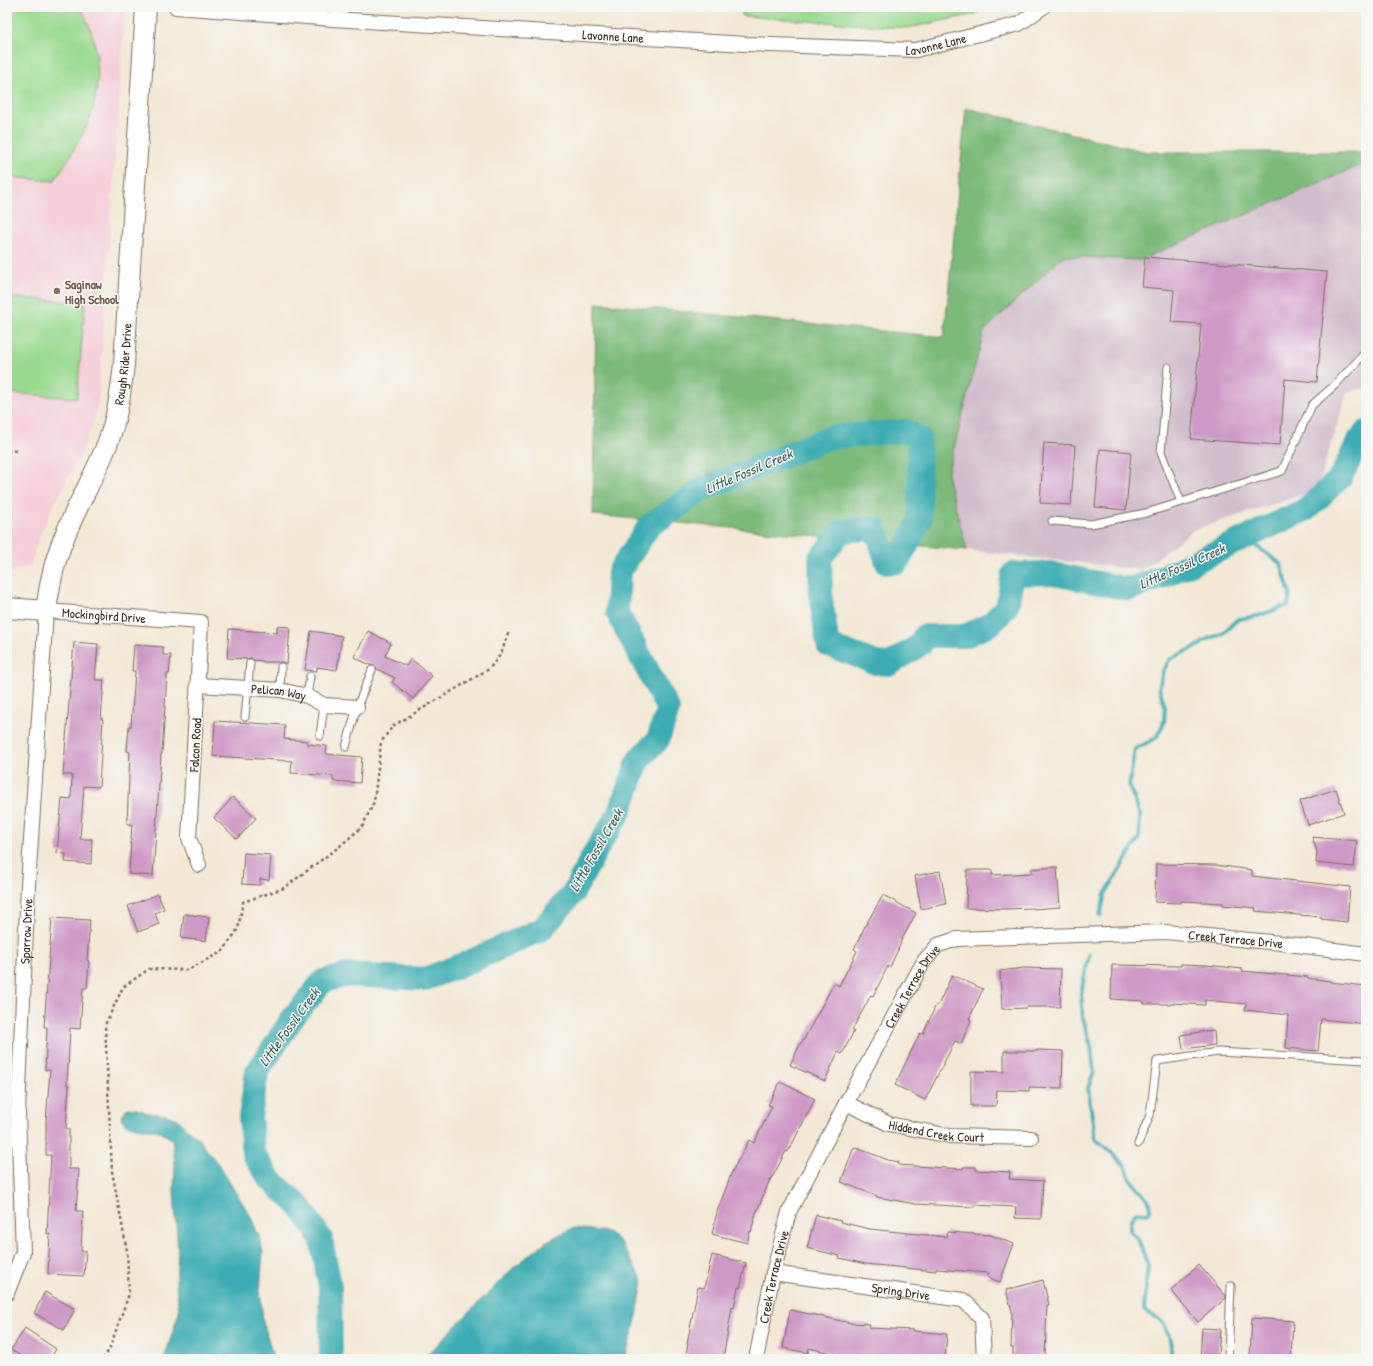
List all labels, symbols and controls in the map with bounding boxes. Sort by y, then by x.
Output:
street label: Lavonne Lane [582,25,644,47]
street label: Lavonne Lane [906,29,968,59]
place label: Saginaw High School [65,275,119,309]
marker: Saginaw High School [52,286,62,296]
street label: Rough Rider Drive [109,322,136,406]
water label: Little Fossil Creek [703,443,796,497]
water label: Little Fossil Creek [1136,538,1229,593]
street label: Mockingbird Drive [61,603,146,627]
street label: Pelican Way [251,679,308,705]
street label: Falcon Road [185,718,205,773]
water label: Little Fossil Creek [564,804,627,894]
street label: Sparrow Drive [16,898,36,964]
street label: Creek Terrace Drive [1187,925,1284,952]
street label: Creek Terrace Drive [880,940,944,1031]
water label: Little Fossil Creek [254,983,324,1070]
street label: Hiddend Creek Court [887,1115,985,1146]
street label: Creek Terrace Drive [754,1228,793,1325]
street label: Spring Drive [870,1278,931,1304]

